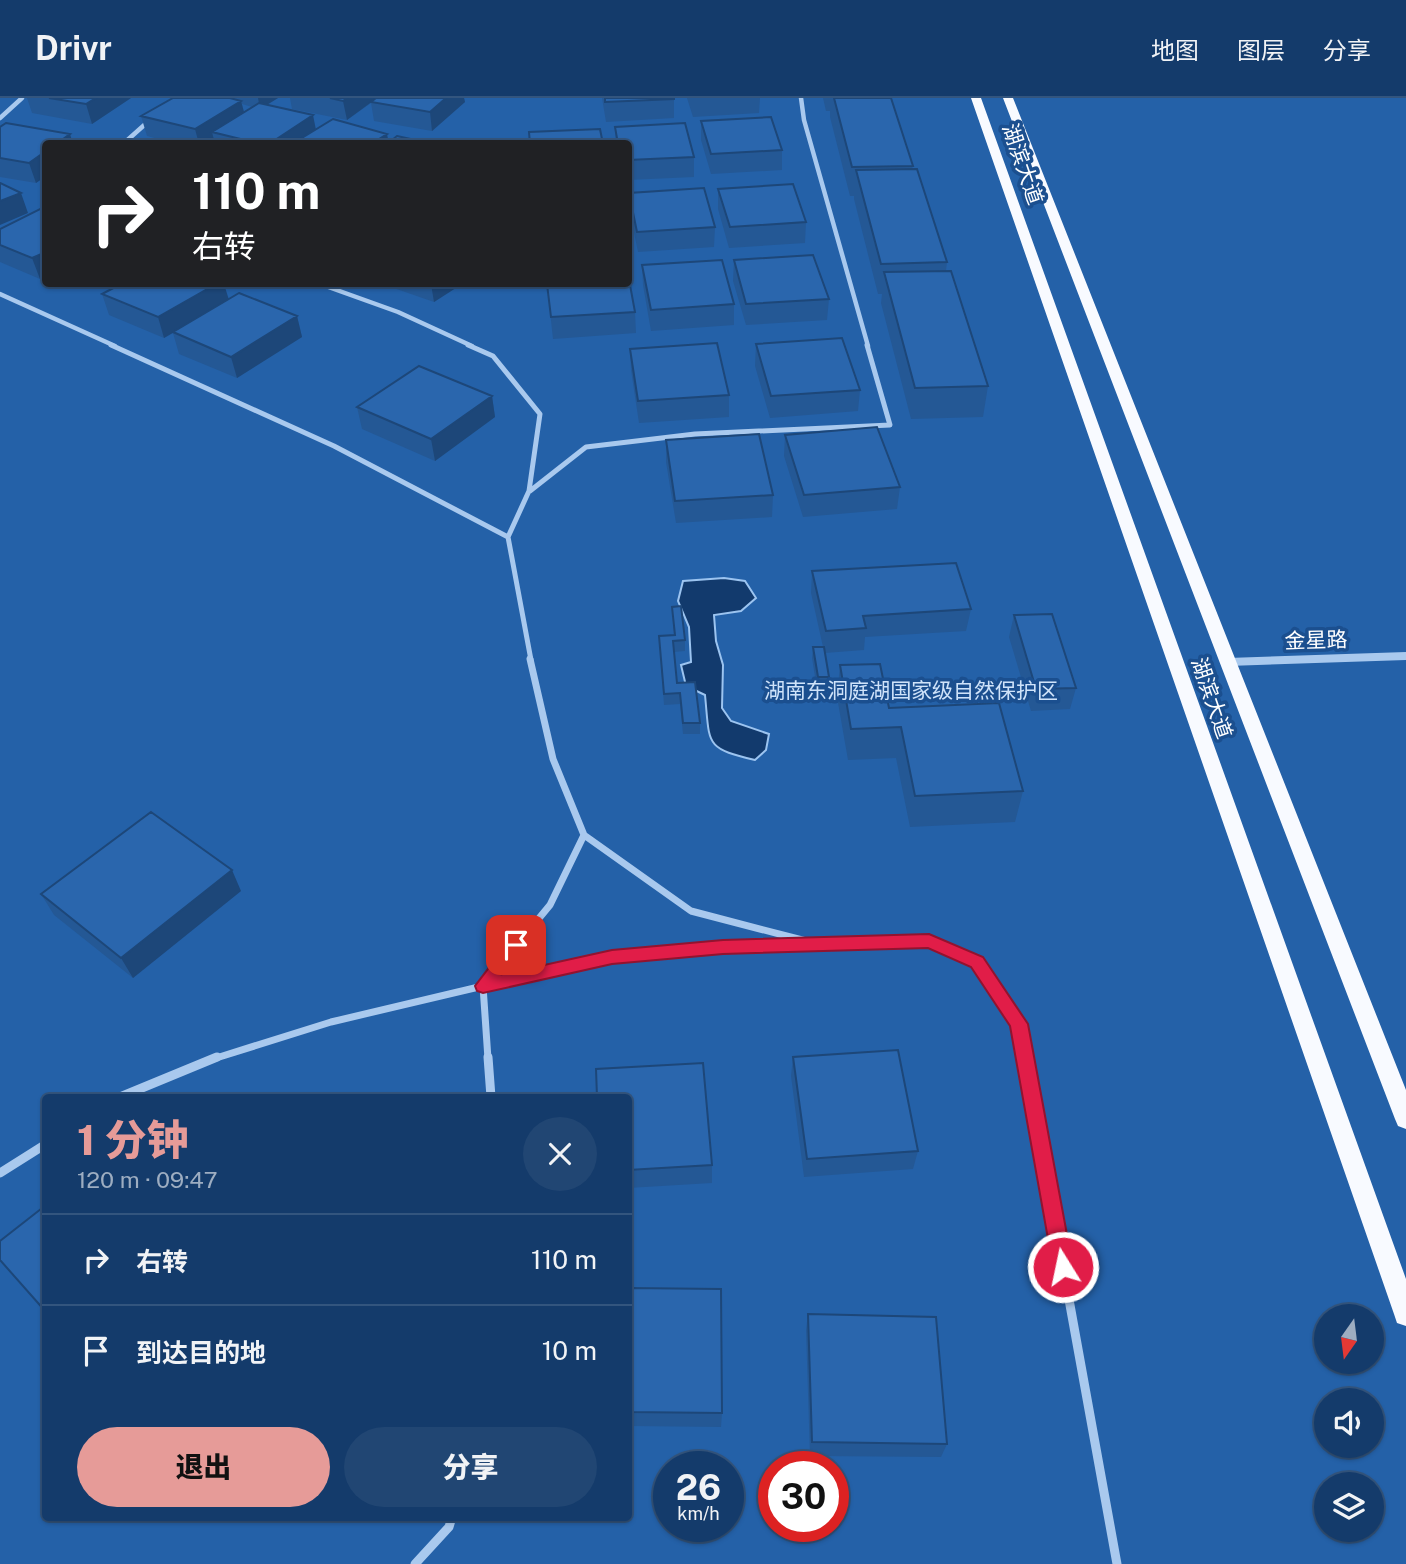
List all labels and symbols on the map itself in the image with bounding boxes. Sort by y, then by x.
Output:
street label: 湖滨大道 [998,120,1048,208]
street label: 金星路 [1284,626,1348,654]
street label: 湖滨大道 [1187,654,1237,742]
park label: 湖南东洞庭湖国家级自然保护区 [764,678,1058,703]
pin [486,915,546,975]
position arrow [1026,1230,1100,1304]
north arrow [1314,1304,1384,1374]
speed limit sign: 30 [758,1451,849,1542]

